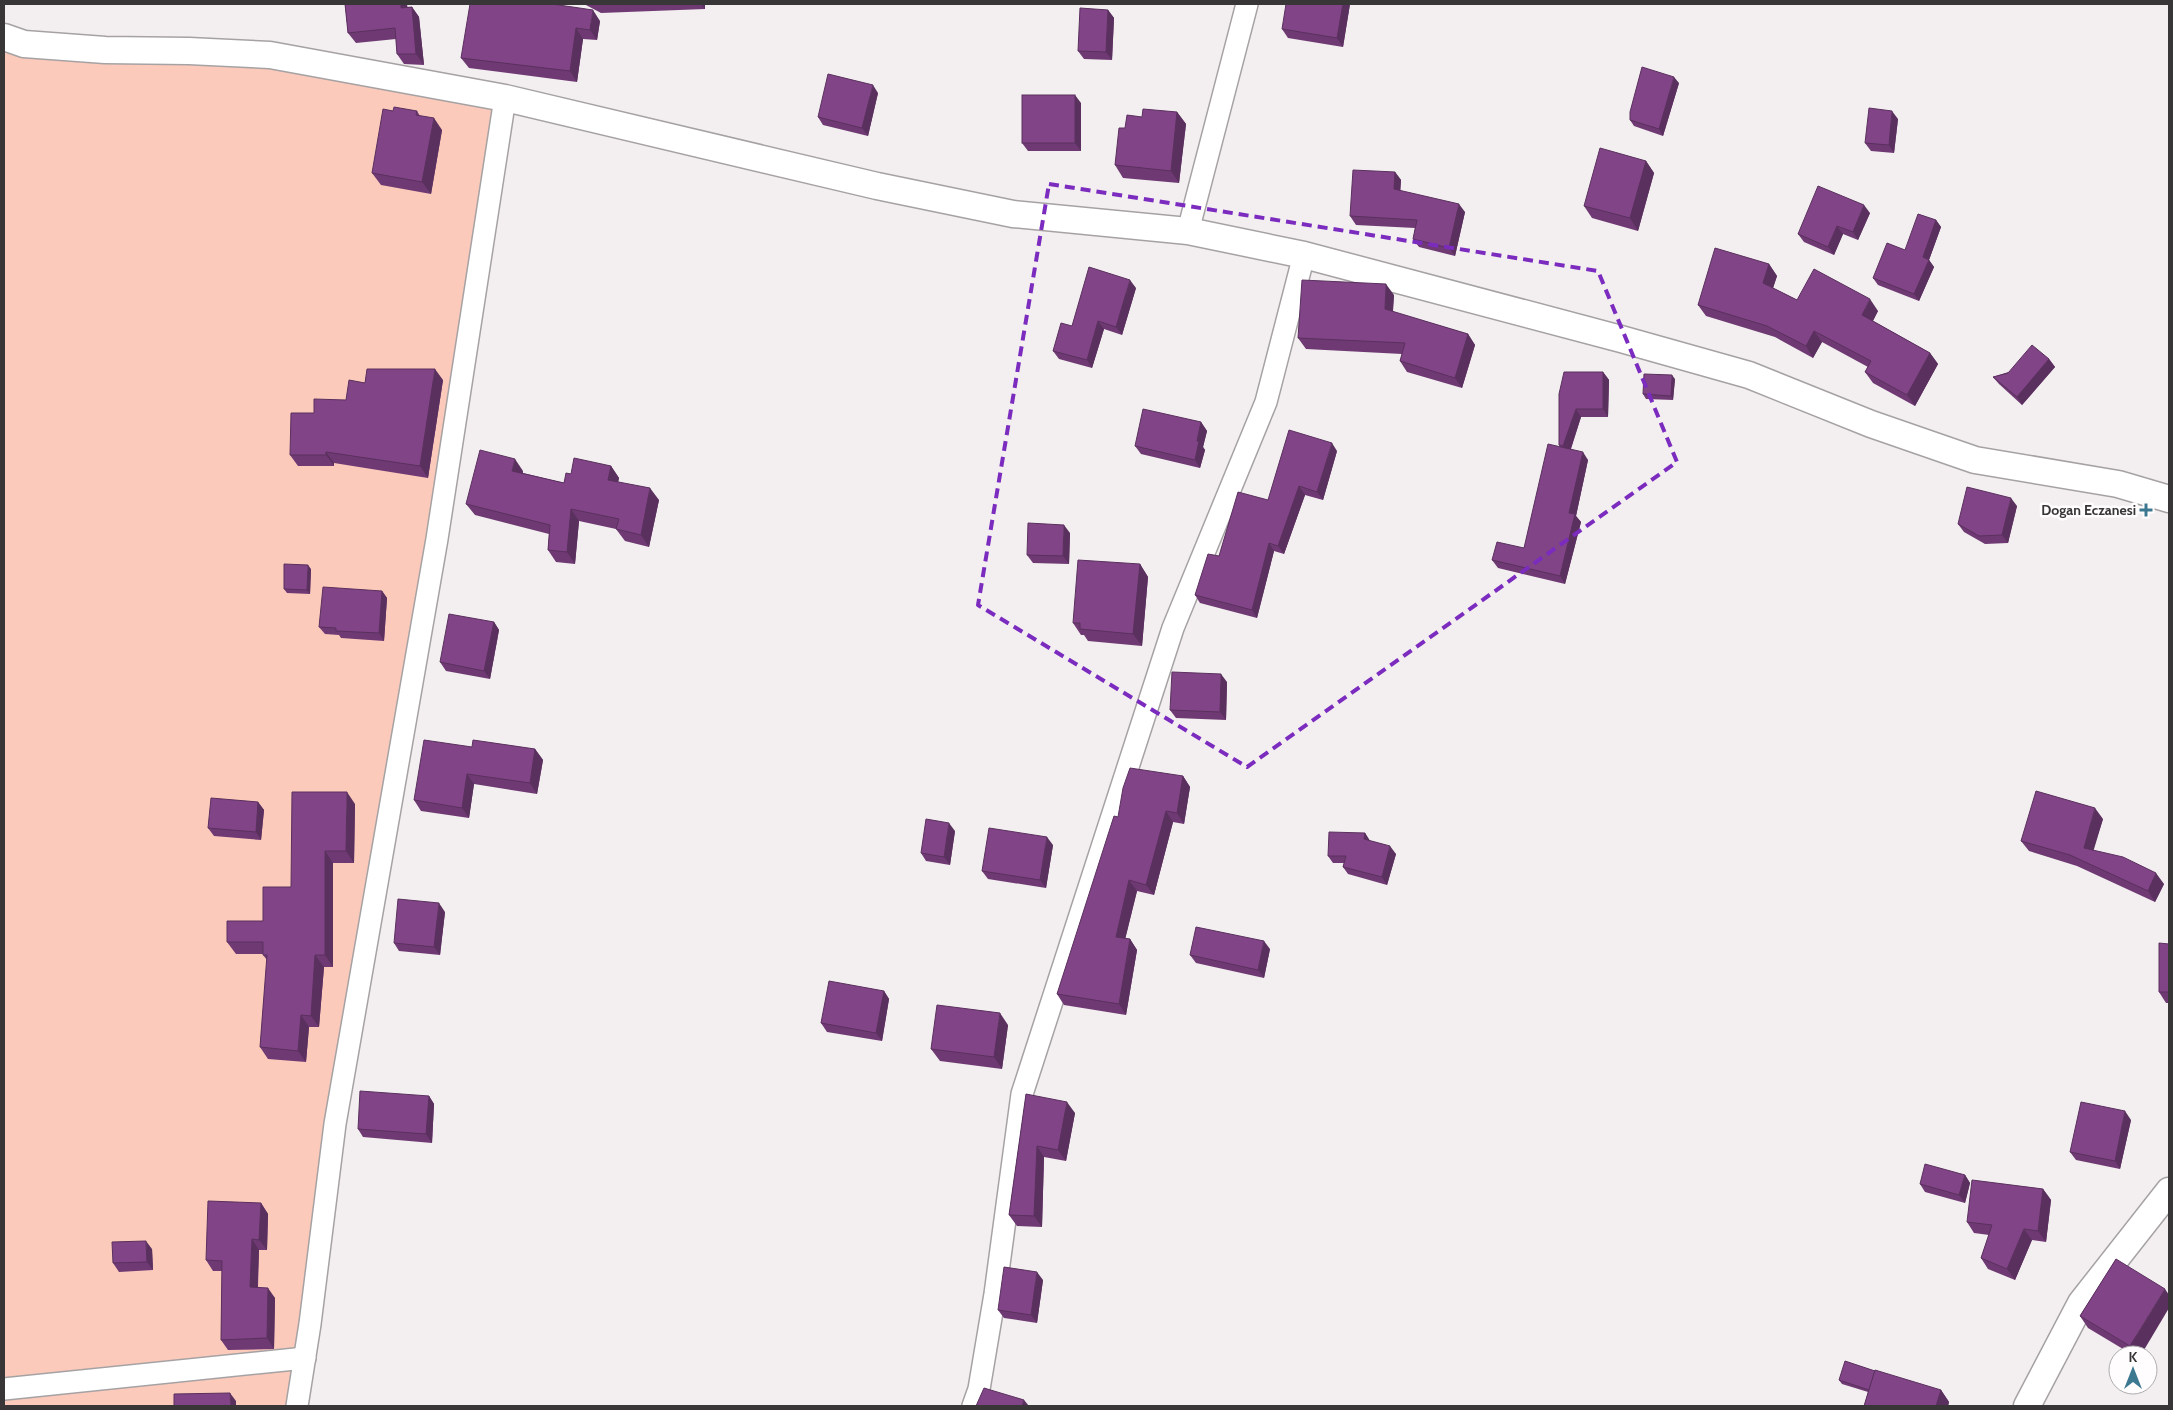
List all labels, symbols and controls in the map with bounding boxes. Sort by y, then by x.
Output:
place label: Dogan Eczanesi [2041,501,2136,519]
marker: Dogan Eczanesi [2140,504,2152,516]
north arrow [2108,1345,2158,1395]
text: K [2129,1348,2138,1366]

